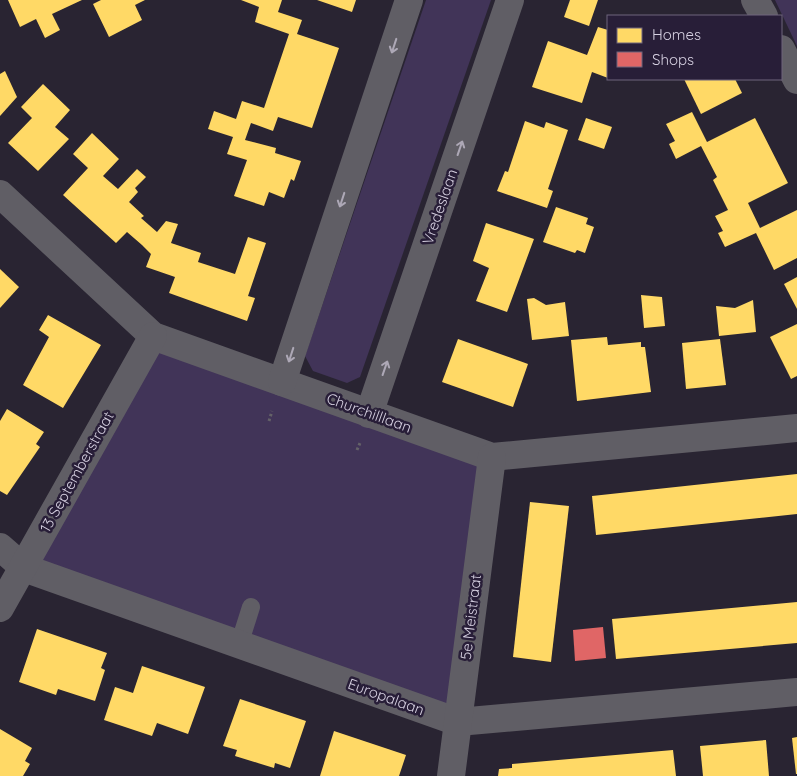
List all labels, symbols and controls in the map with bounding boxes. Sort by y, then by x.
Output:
legend [607,15,782,80]
text: Homes [652,25,701,44]
one-way arrow [388,38,398,54]
text: Shops [652,50,694,69]
one-way arrow [456,140,465,156]
street label: Vredeslaan [418,167,461,247]
one-way arrow [337,192,346,208]
one-way arrow [286,346,295,362]
one-way arrow [381,361,390,376]
street label: Churchilllaan [324,388,414,437]
street label: 13 Septemberstraat [35,408,118,535]
street label: 5e Meistraat [456,573,485,661]
street label: Europalaan [345,674,427,719]

